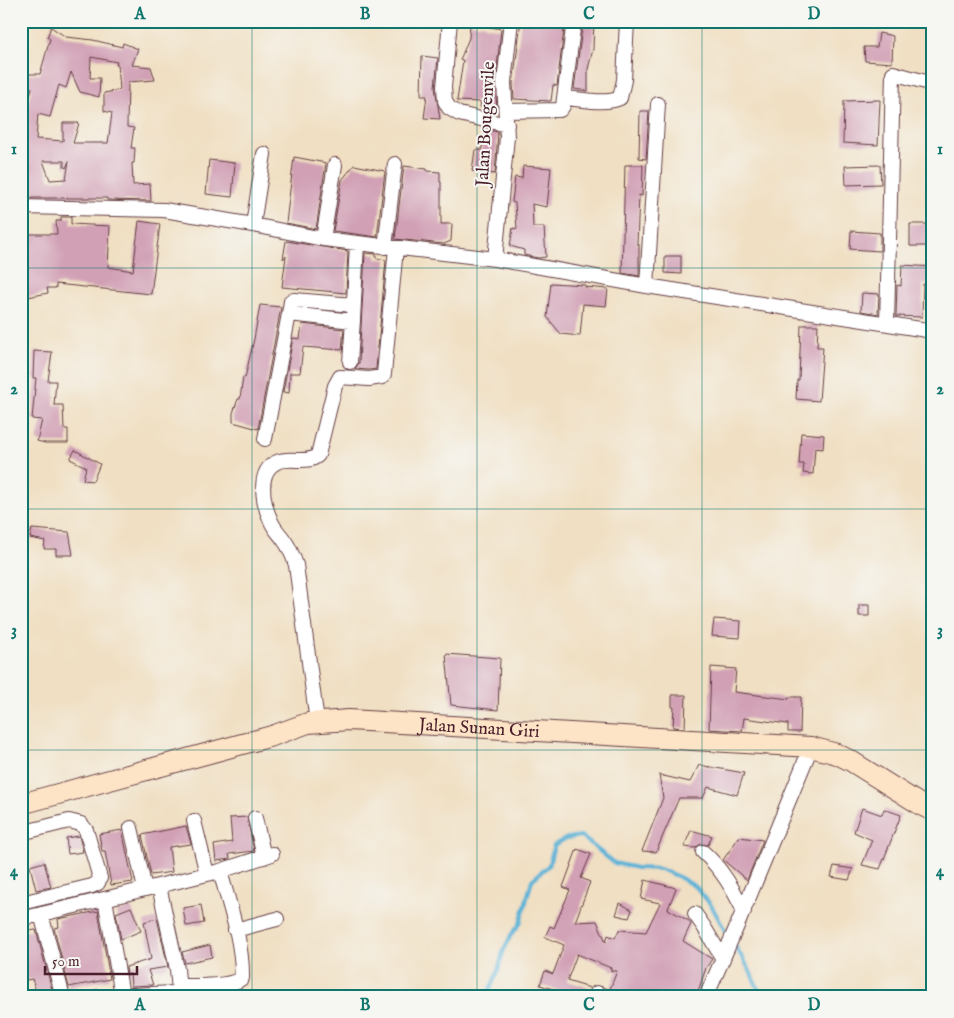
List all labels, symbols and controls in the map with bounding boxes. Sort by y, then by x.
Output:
text: A [134,5,147,25]
text: B [360,5,371,25]
text: C [583,5,595,25]
text: D [808,5,821,25]
street label: Jalan Bougenvile [472,61,501,189]
text: 1 [11,140,17,160]
text: 1 [937,140,943,160]
text: 2 [10,380,18,400]
text: 2 [936,380,944,400]
text: 3 [11,621,17,641]
text: 3 [937,621,943,641]
street label: Jalan Sunan Giri [416,714,540,744]
text: 4 [10,862,19,882]
text: 4 [936,862,945,882]
scale bar [45,943,138,975]
text: 50 m [52,952,80,971]
text: A [134,996,147,1016]
text: B [360,996,371,1016]
text: C [583,996,595,1016]
text: D [808,996,821,1016]

